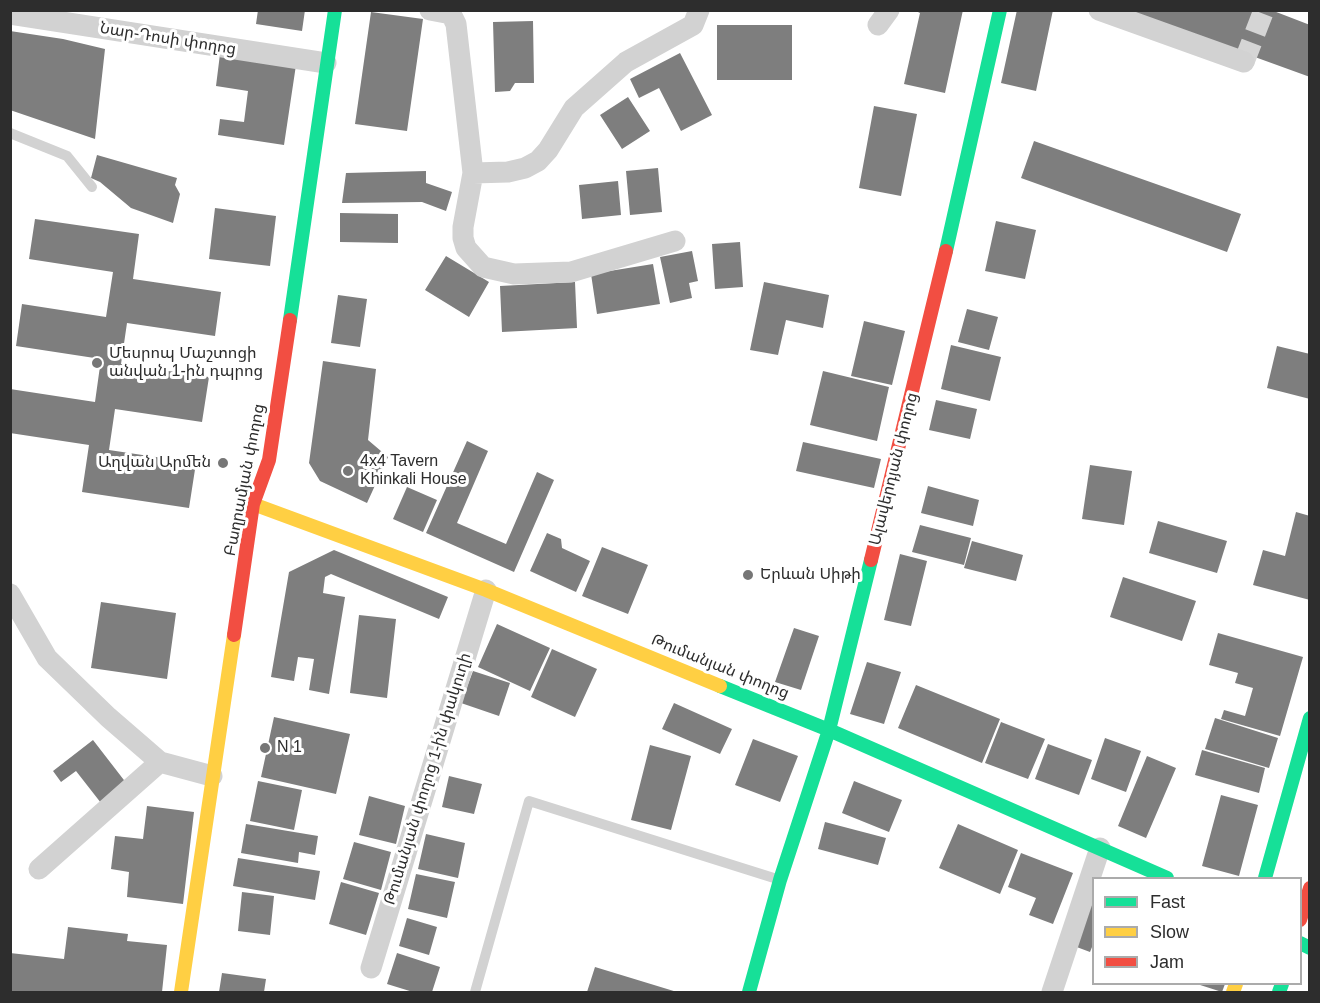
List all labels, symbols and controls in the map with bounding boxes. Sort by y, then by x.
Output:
street label: Նար-Դոսի փողոց [98,19,238,59]
place label: Մեսրոպ Մաշտոցի անվան 1-ին դպրոց [109,344,263,382]
marker: Մեսրոպ Մաշտոցի անվան 1-ին դպրոց [90,356,104,370]
street label: Ալավերդյան փողոց [866,391,922,547]
street label: Բաղրամյան փողոց [221,402,269,558]
place label: 4x4 Tavern Khinkali House [360,452,467,490]
place label: Աղվան Արմեն [98,453,211,473]
marker: Աղվան Արմեն [216,456,230,470]
marker: 4x4 Tavern Khinkali House [341,464,355,478]
place label: Երևան Սիթի [760,565,861,585]
marker: Երևան Սիթի [741,568,755,582]
street label: Թումանյան փողոց [648,631,792,703]
street label: Թումանյան փողոց 1-ին փակուղի [380,651,476,907]
place label: N 1 [277,738,302,758]
marker: N 1 [258,741,272,755]
legend [1092,877,1302,985]
text: Fast [1150,892,1185,912]
text: Slow [1150,922,1189,942]
text: Jam [1150,952,1184,972]

